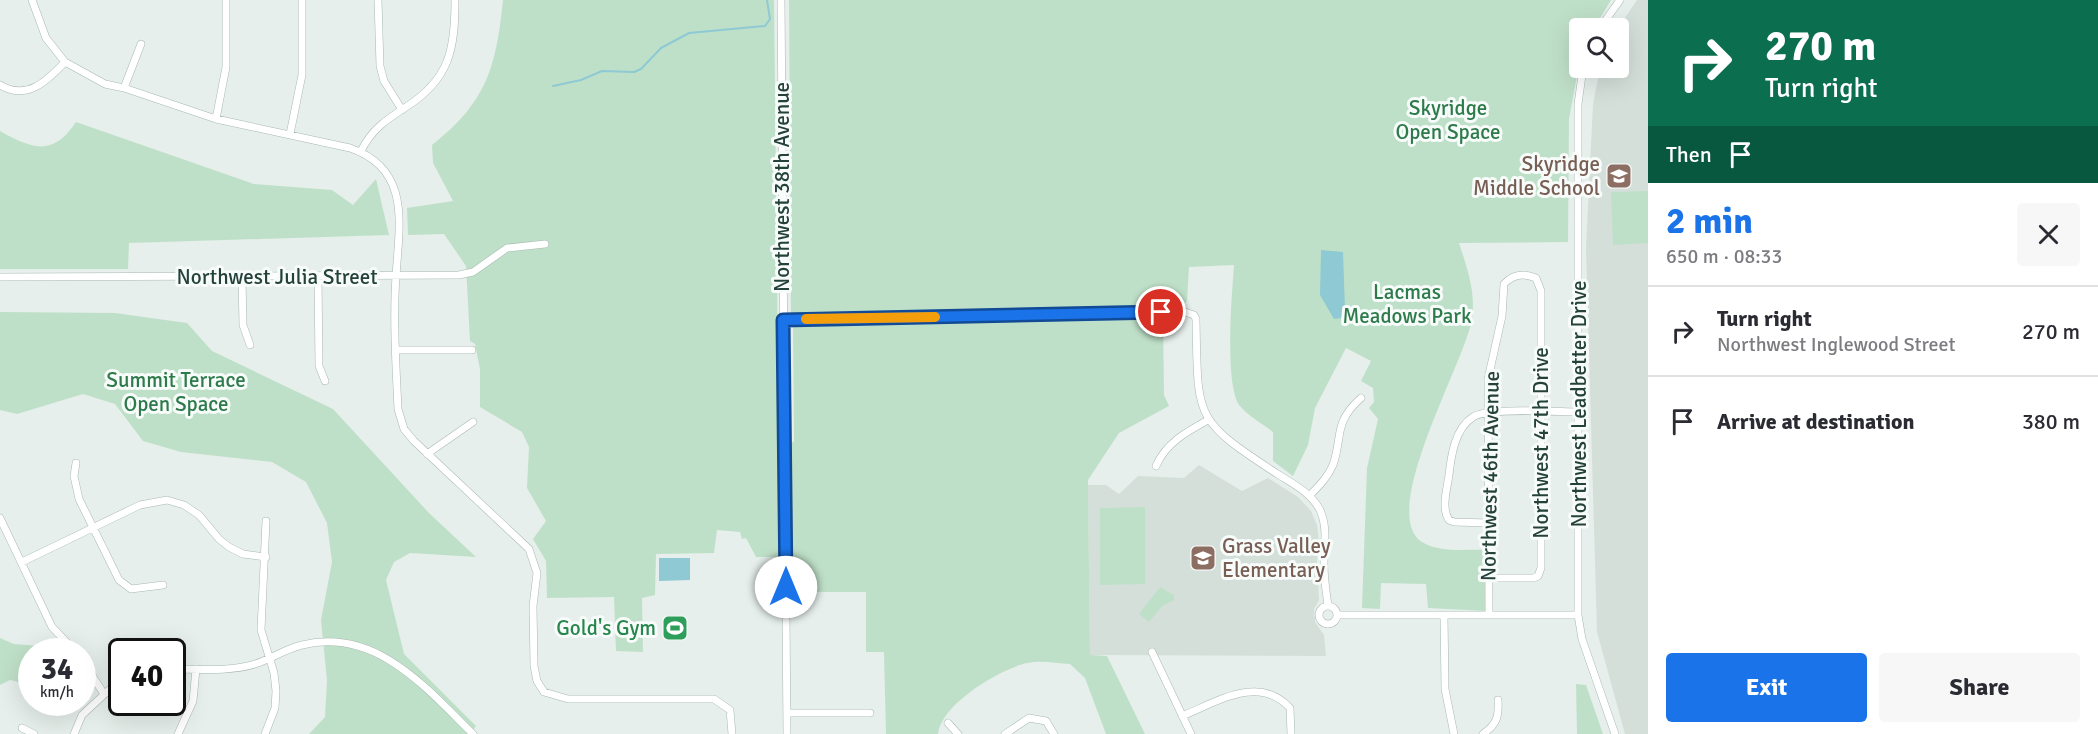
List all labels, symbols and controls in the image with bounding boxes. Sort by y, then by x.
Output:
map controls [1569,18,1629,78]
button: search [1569,18,1629,78]
text: 270 m [1765,21,1876,72]
icon: right [1666,24,1744,102]
text: Turn right [1765,72,1878,105]
street label: Northwest 38th Avenue [769,82,795,292]
park label: Skyridge Open Space [1395,95,1501,145]
icon: arrive [1724,138,1757,171]
text: Then [1666,141,1712,168]
place label: Skyridge Middle School [1473,151,1600,201]
school or university icon: Skyridge Middle School [1604,161,1634,191]
text: 2 min [1666,199,1753,244]
button: close [2017,203,2080,266]
text: 650 m · 08:33 [1666,244,1782,269]
street label: Northwest Julia Street [176,264,378,290]
park label: Lacmas Meadows Park [1342,279,1472,329]
street label: Northwest Leadbetter Drive [1566,281,1592,527]
pin [1135,286,1186,337]
icon: arrive [1144,295,1177,328]
text: Turn right [1717,305,1812,332]
icon: right [1666,315,1699,348]
text: 270 m [2022,318,2080,345]
text: Northwest Inglewood Street [1717,332,1956,357]
street label: Northwest 47th Drive [1528,347,1554,539]
park label: Summit Terrace Open Space [106,367,246,417]
street label: Northwest 46th Avenue [1475,371,1505,581]
icon: arrive [1666,405,1699,438]
text: Arrive at destination [1717,408,1914,435]
text: 380 m [2022,408,2080,435]
place label: Grass Valley Elementary [1222,533,1331,583]
school or university icon: Grass Valley Elementary [1188,543,1218,573]
position arrow [754,555,818,619]
sports icon: Gold's Gym [660,613,690,643]
place label: Gold's Gym [556,615,656,641]
speed limit sign: 40 [108,638,186,716]
text: 34 [41,651,73,688]
button: Exit [1666,653,1867,722]
button: Share [1879,653,2080,722]
text: km/h [40,683,74,701]

